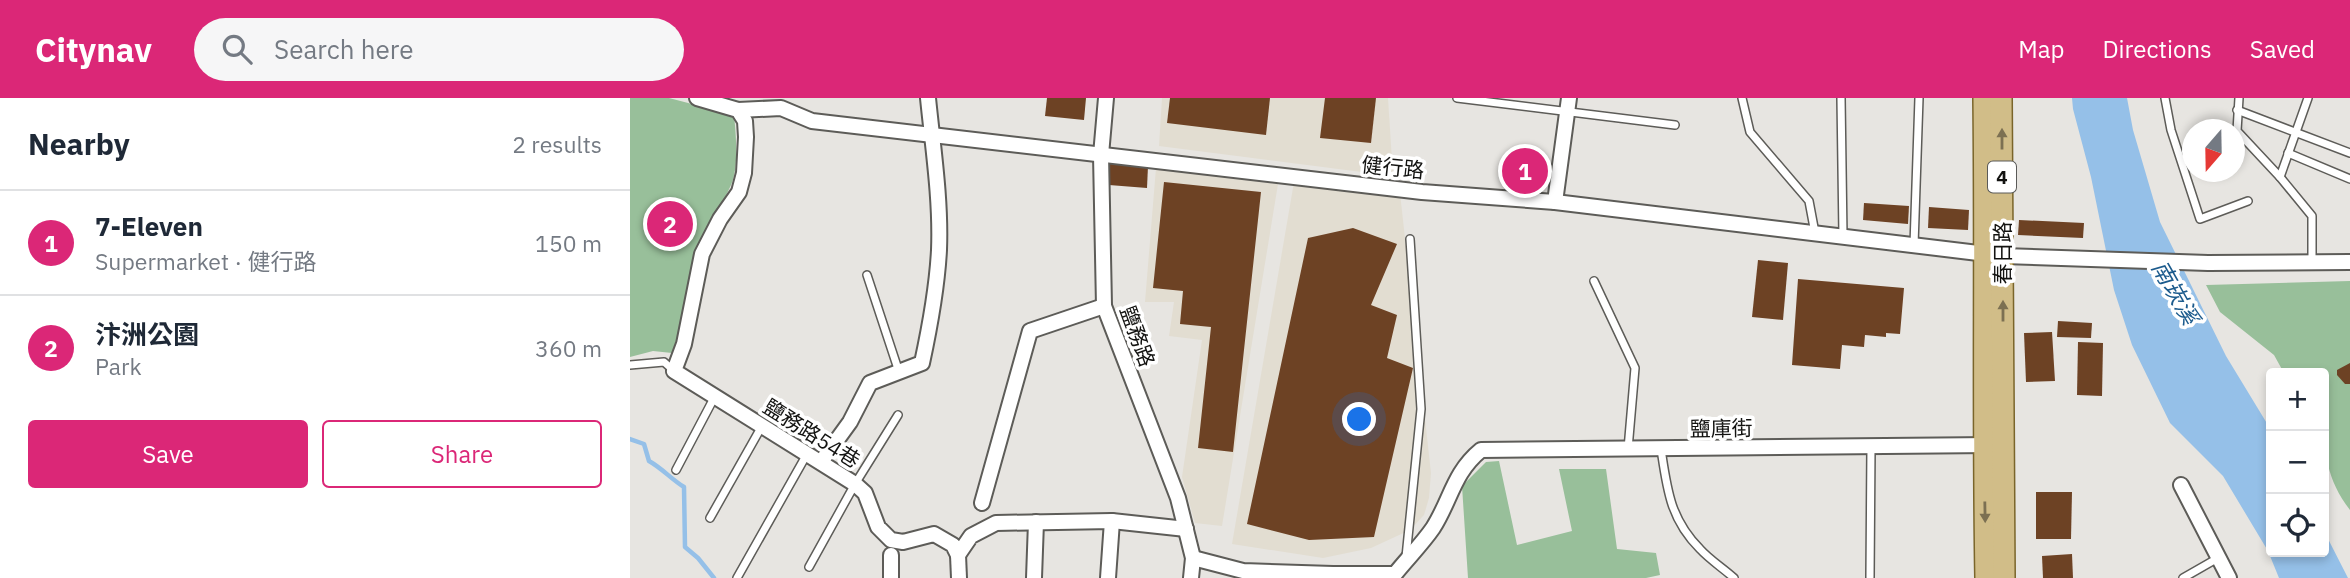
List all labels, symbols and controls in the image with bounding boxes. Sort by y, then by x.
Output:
search box [194,18,684,81]
text: Citynav [35,28,152,71]
icon: search [218,30,256,68]
text: Search here [274,32,413,66]
text: Map [2018,33,2064,65]
text: Directions [2102,33,2212,65]
text: Saved [2250,33,2315,65]
north arrow [2182,119,2245,182]
text: Nearby [28,124,130,163]
one-way arrow [1996,128,2007,150]
text: 2 results [512,129,602,159]
pin: 1 [1502,145,1548,197]
street label: 健行路 [1360,150,1426,184]
road number: 4 [1988,162,2016,192]
pin: 2 [647,198,693,250]
text: 7-Eleven [95,209,203,243]
street label: 春日路 [1988,222,2016,285]
text: 1 [44,228,58,258]
text: 150 m [535,228,602,258]
text: Supermarket · 健行路 [95,246,316,276]
water label: 南崁溪 [2146,255,2208,332]
one-way arrow [1997,300,2009,322]
street label: 鹽務路 [1114,302,1162,370]
text: 汴洲公園 [95,317,199,351]
text: 2 [44,333,58,363]
text: 360 m [535,333,602,363]
text: Park [95,351,142,381]
map controls [2266,368,2329,557]
button: + [2266,368,2329,431]
street label: 鹽務路54巷 [758,392,866,474]
your location [1342,402,1376,436]
street label: 鹽庫街 [1689,413,1753,443]
button: Save [28,420,308,488]
button: Share [322,420,602,488]
button: − [2266,431,2329,494]
button: locate [2266,494,2329,557]
one-way arrow [1979,501,1991,523]

